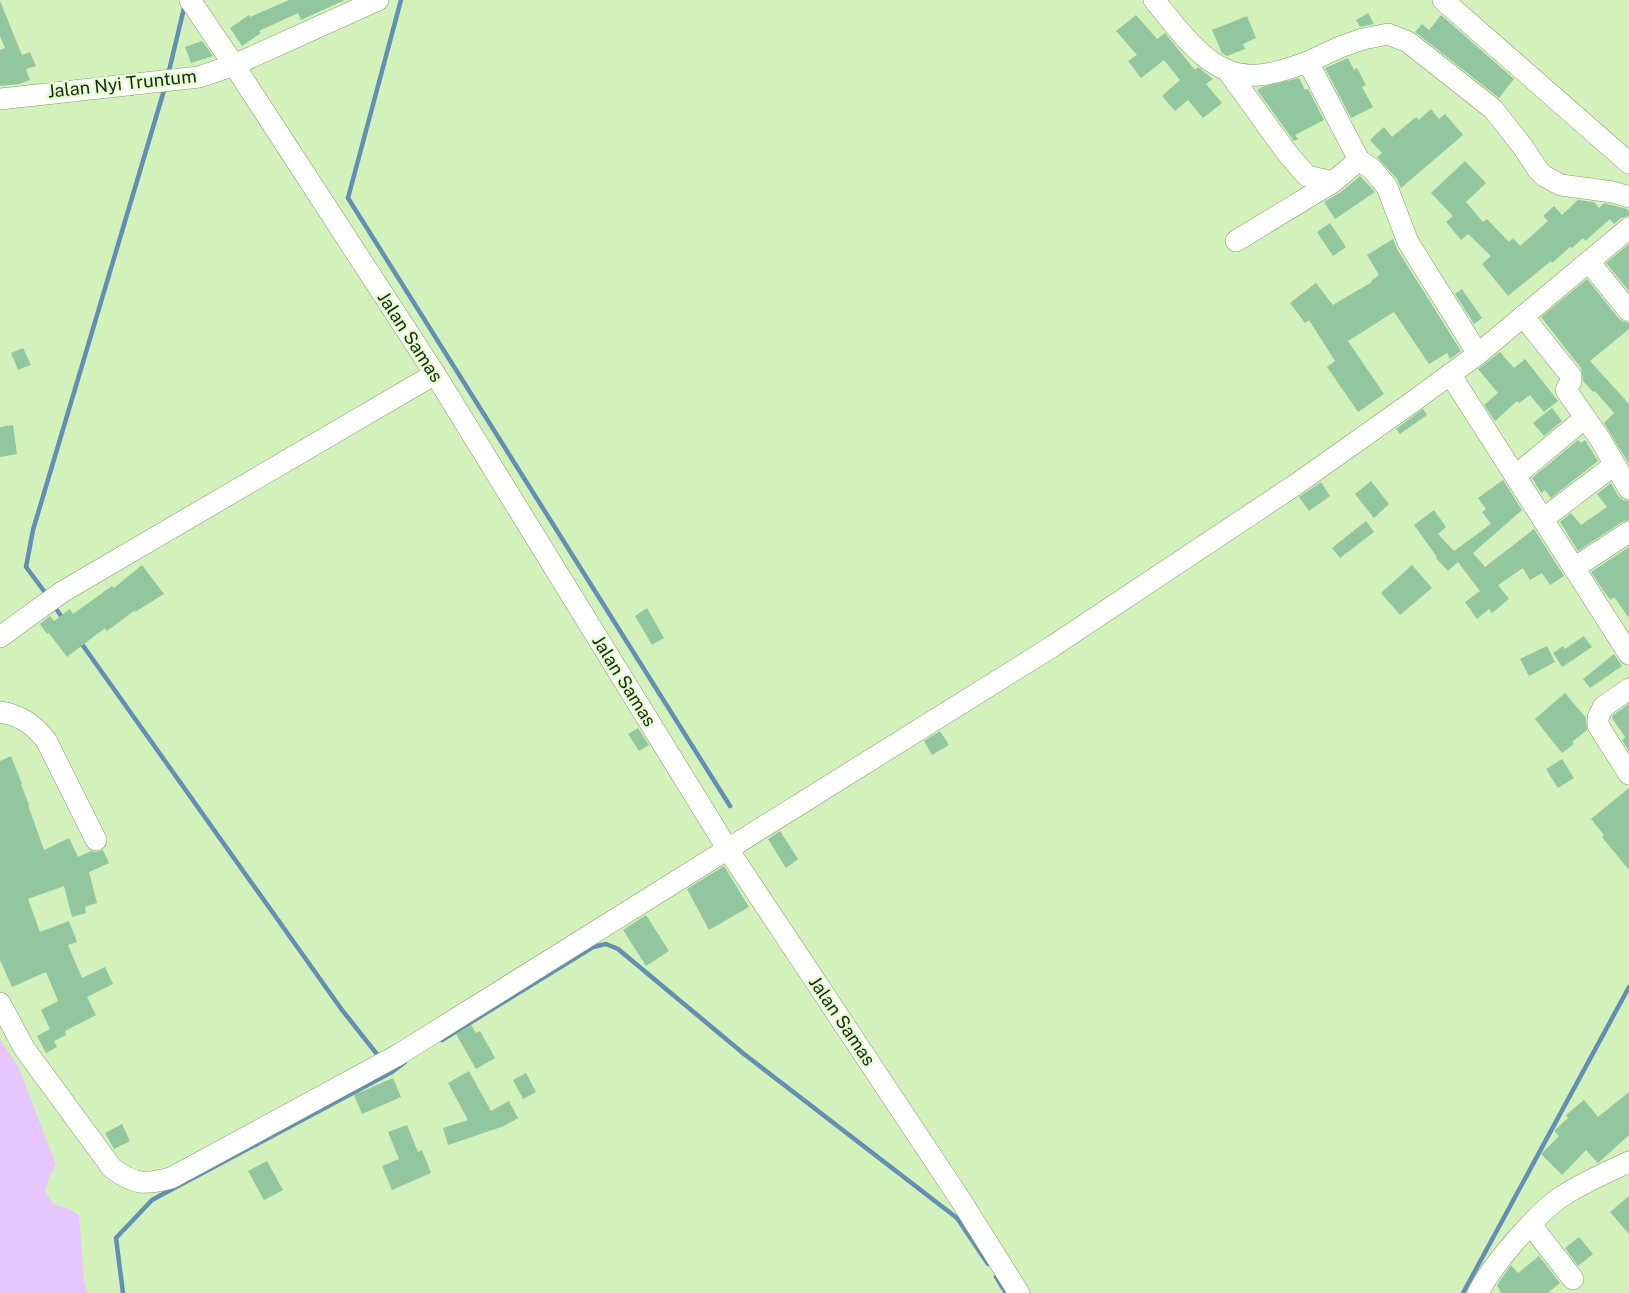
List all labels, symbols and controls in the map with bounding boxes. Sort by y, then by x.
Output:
street label: Jalan Nyi Truntum [46,65,198,102]
street label: Jalan Samas [373,288,447,386]
street label: Jalan Samas [588,631,661,730]
street label: Jalan Samas [805,972,880,1069]

